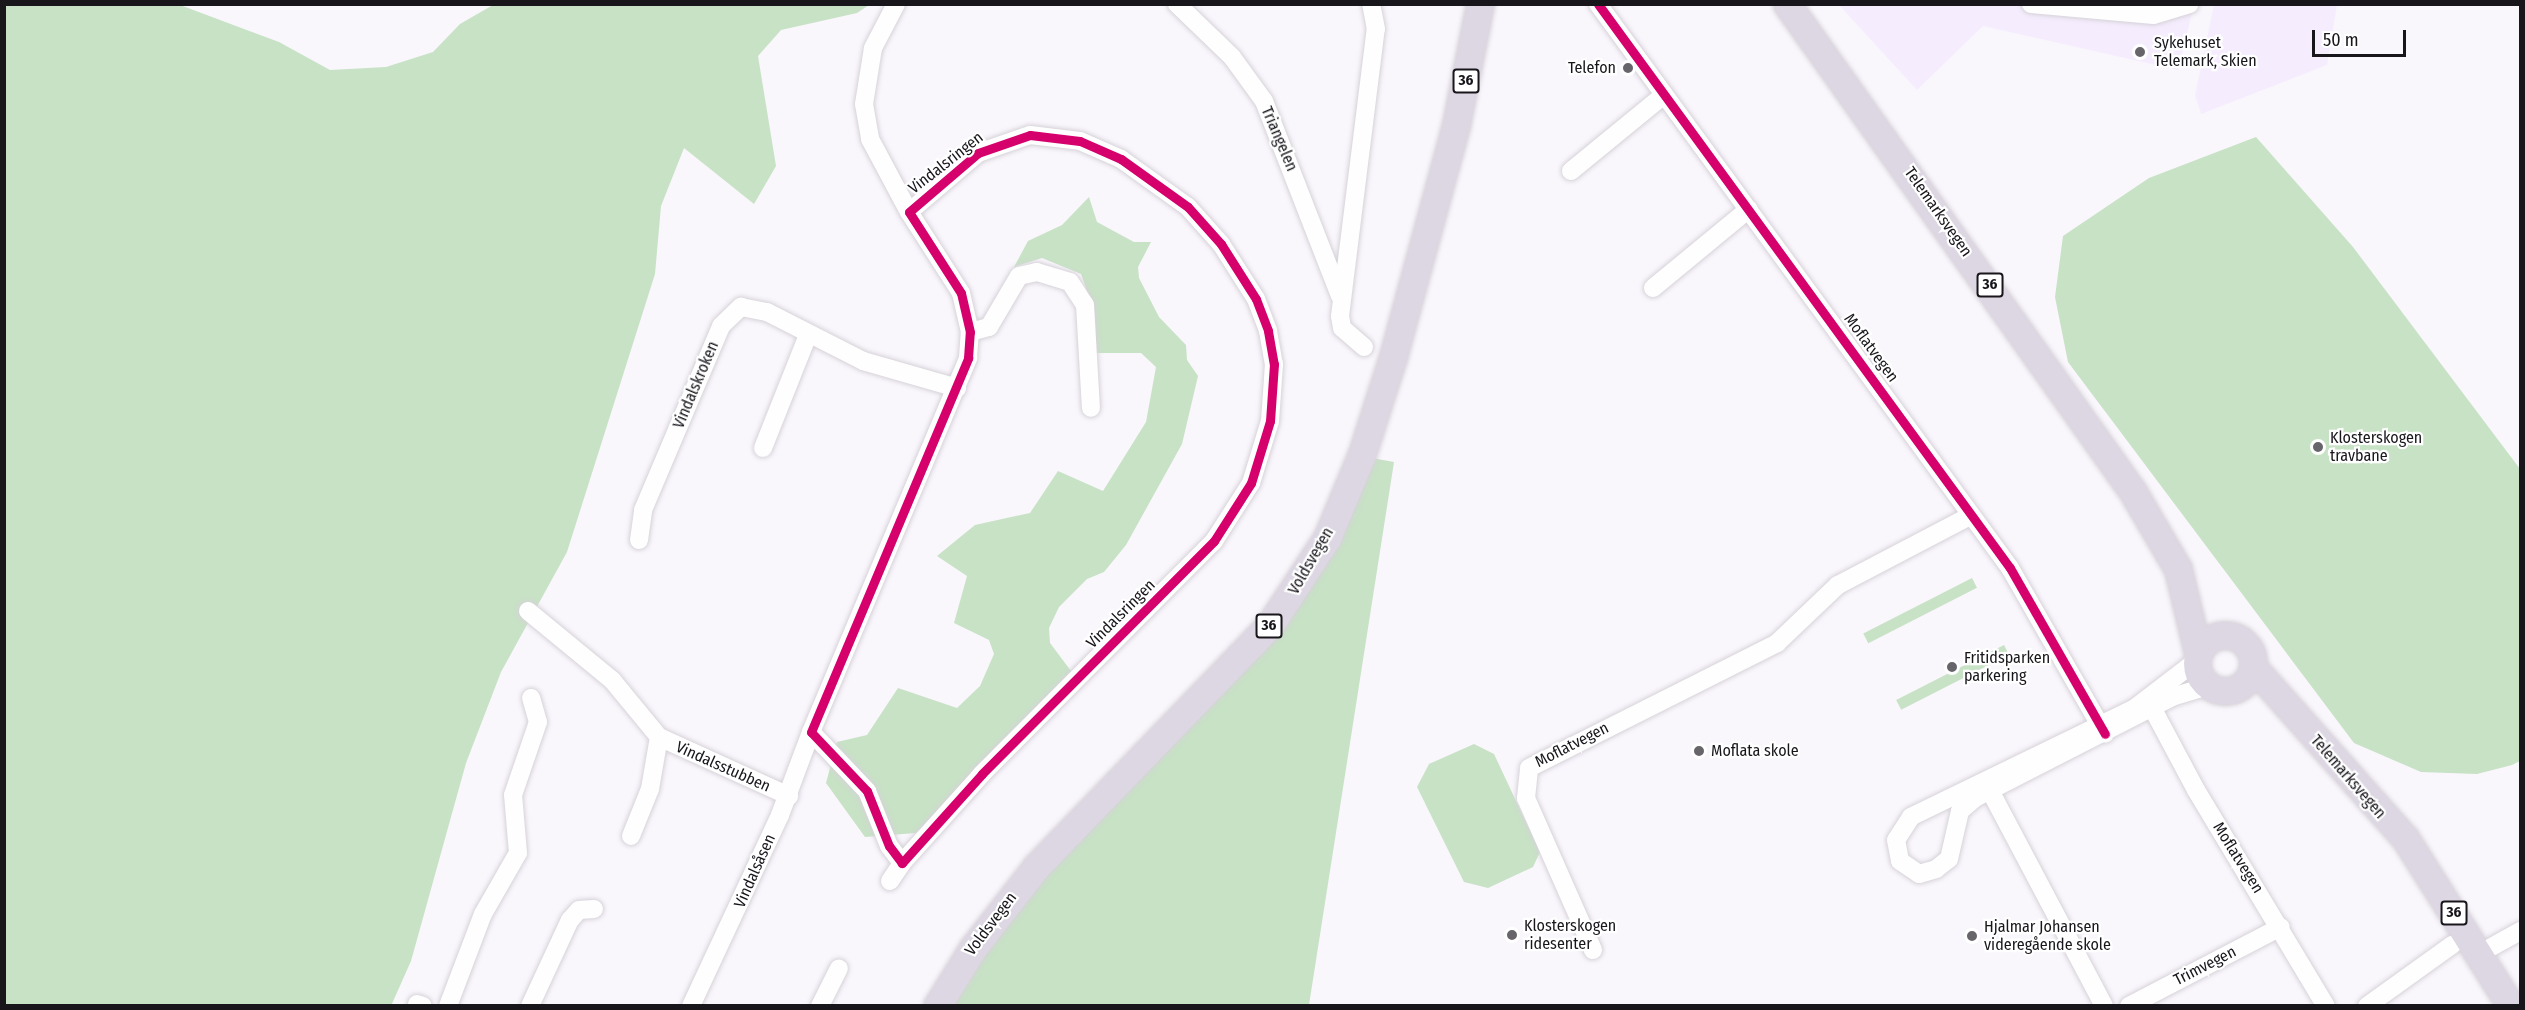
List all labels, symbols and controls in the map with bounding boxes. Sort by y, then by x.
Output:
scale bar [2315,18,2410,56]
text: 50 m [2323,29,2359,51]
place label: Sykehuset Telemark, Skien [2154,33,2257,71]
marker: Sykehuset Telemark, Skien [2131,43,2149,61]
place label: Telefon [1568,58,1616,78]
marker: Telefon [1621,61,1635,75]
road number: 36 [1452,69,1480,93]
street label: Triangelen [1257,104,1301,174]
street label: Vindalsringen [905,128,987,198]
street label: Telemarksvegen [1900,164,1976,260]
road number: 36 [1976,273,2004,297]
street label: Moflatvegen [1840,310,1902,386]
street label: Vindalskroken [669,339,723,431]
place label: Klosterskogen travbane [2330,428,2422,466]
marker: Klosterskogen travbane [2311,440,2325,454]
street label: Voldsvegen [1284,524,1338,598]
street label: Vindalsringen [1083,576,1159,652]
road number: 36 [1256,614,1282,638]
place label: Fritidsparken parkering [1964,648,2050,686]
marker: Fritidsparken parkering [1945,660,1959,674]
street label: Moflatvegen [1532,718,1612,772]
street label: Telemarksvegen [2306,731,2390,823]
street label: Vindalsstubben [673,738,773,796]
place label: Moflata skole [1711,741,1799,761]
marker: Moflata skole [1692,744,1706,758]
street label: Moflatvegen [2209,819,2267,897]
street label: Vindalsåsen [730,831,780,911]
street label: Voldsvegen [961,889,1021,959]
road number: 36 [2440,901,2468,925]
place label: Klosterskogen ridesenter [1524,916,1616,954]
place label: Hjalmar Johansen videregående skole [1984,917,2111,955]
marker: Klosterskogen ridesenter [1505,928,1519,942]
marker: Hjalmar Johansen videregående skole [1965,929,1979,943]
street label: Trimvegen [2171,942,2239,990]

